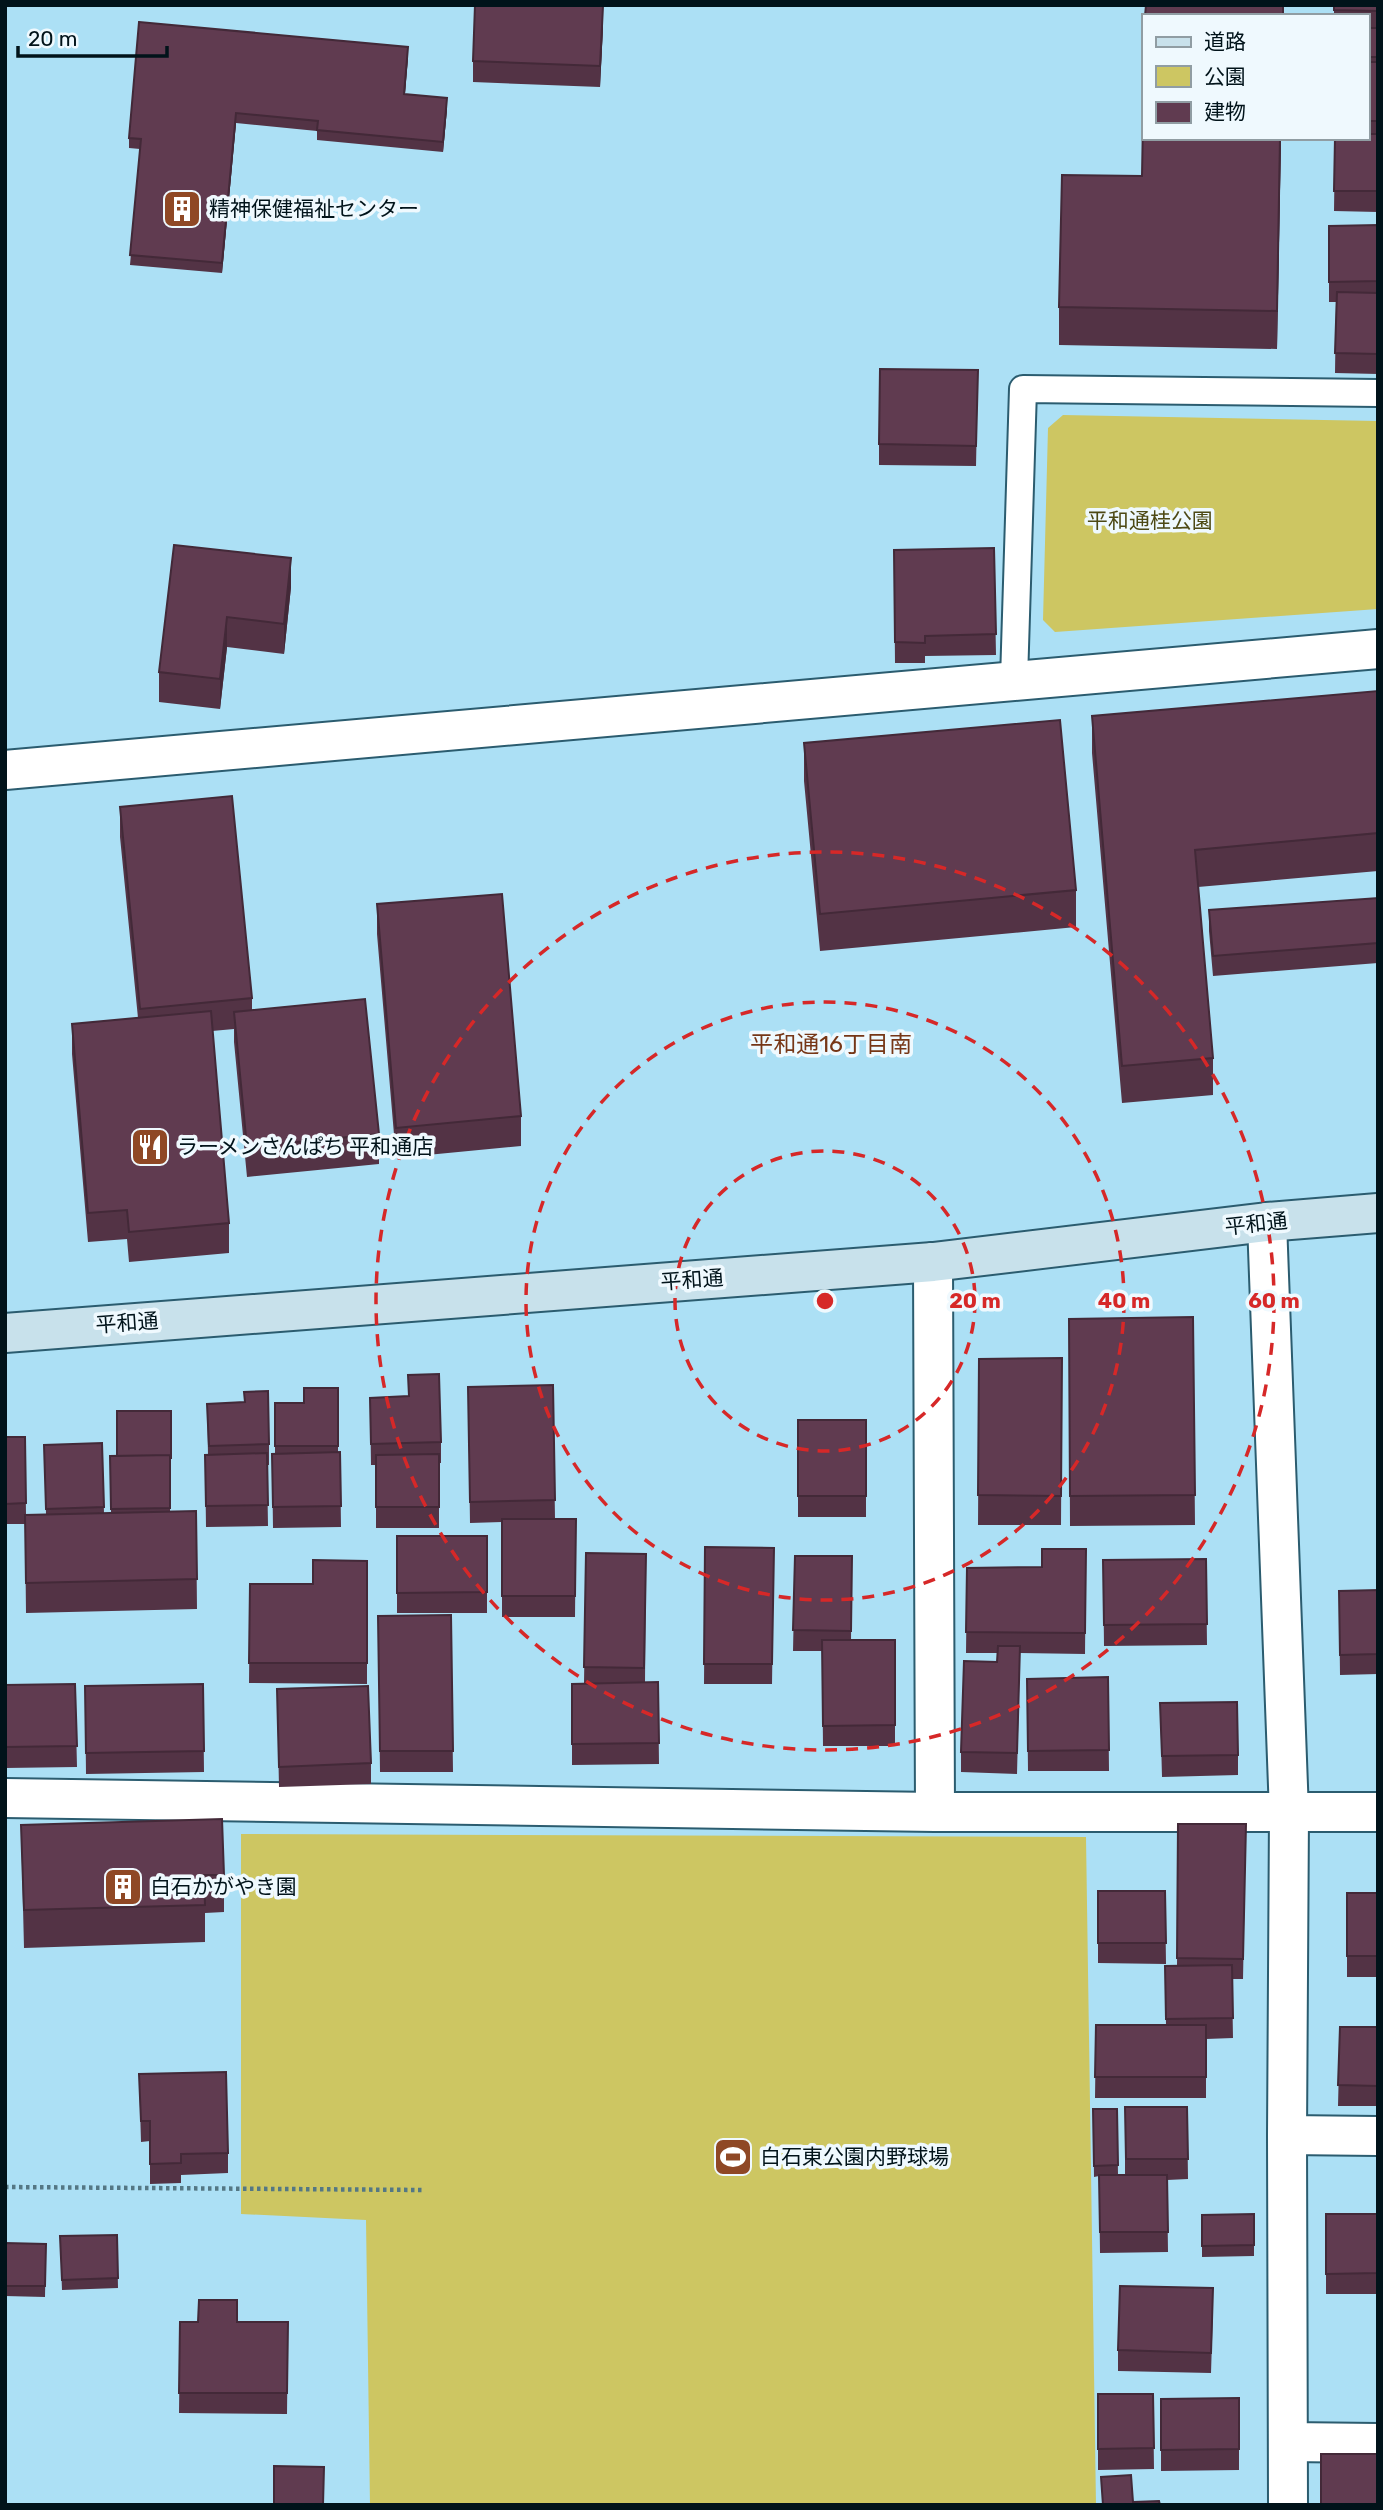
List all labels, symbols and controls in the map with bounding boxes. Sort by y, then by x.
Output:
scale bar [18,14,166,58]
legend [1142,14,1369,140]
text: 20 m [28,26,77,51]
text: 道路 [1204,29,1246,54]
text: 公園 [1204,64,1246,89]
text: 建物 [1204,99,1246,124]
building icon: 精神保健福祉センター [161,188,203,230]
place label: 精神保健福祉センター [209,196,419,221]
park label: 平和通桂公園 [1087,508,1213,533]
district label: 平和通16丁目南 [750,1030,912,1058]
restaurant icon: ラーメンさんぱち 平和通店 [129,1126,171,1168]
place label: ラーメンさんぱち 平和通店 [177,1134,433,1159]
street label: 平和通 [1223,1208,1289,1239]
street label: 平和通 [660,1265,724,1294]
text: 20 m [949,1288,1001,1313]
text: 40 m [1098,1288,1150,1313]
text: 60 m [1248,1288,1300,1313]
centre of rings [813,1289,837,1313]
street label: 平和通 [95,1308,159,1337]
building icon: 白石かがやき園 [102,1866,144,1908]
place label: 白石かがやき園 [150,1874,297,1899]
sports icon: 白石東公園内野球場 [712,2136,754,2178]
place label: 白石東公園内野球場 [760,2144,949,2169]

